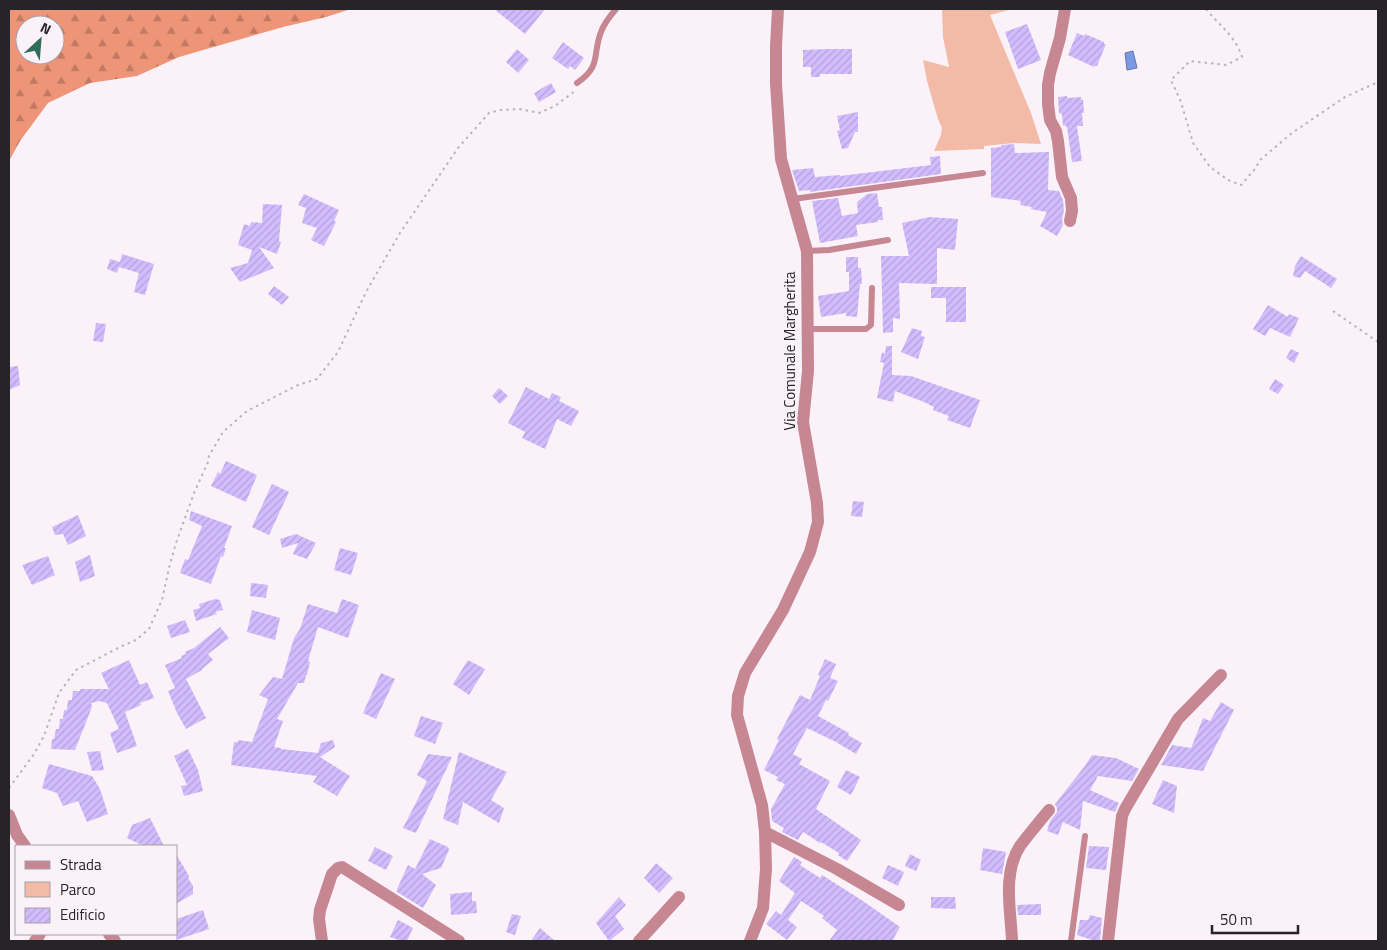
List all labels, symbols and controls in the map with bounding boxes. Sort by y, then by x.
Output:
north arrow [15,15,65,65]
text: N [37,16,55,39]
street label: Via Comunale Margherita [778,271,801,430]
legend [15,845,178,935]
text: Strada [60,853,102,876]
text: Parco [60,878,96,901]
scale bar [1212,902,1298,934]
text: Edificio [60,903,105,926]
text: 50 m [1220,908,1253,931]

